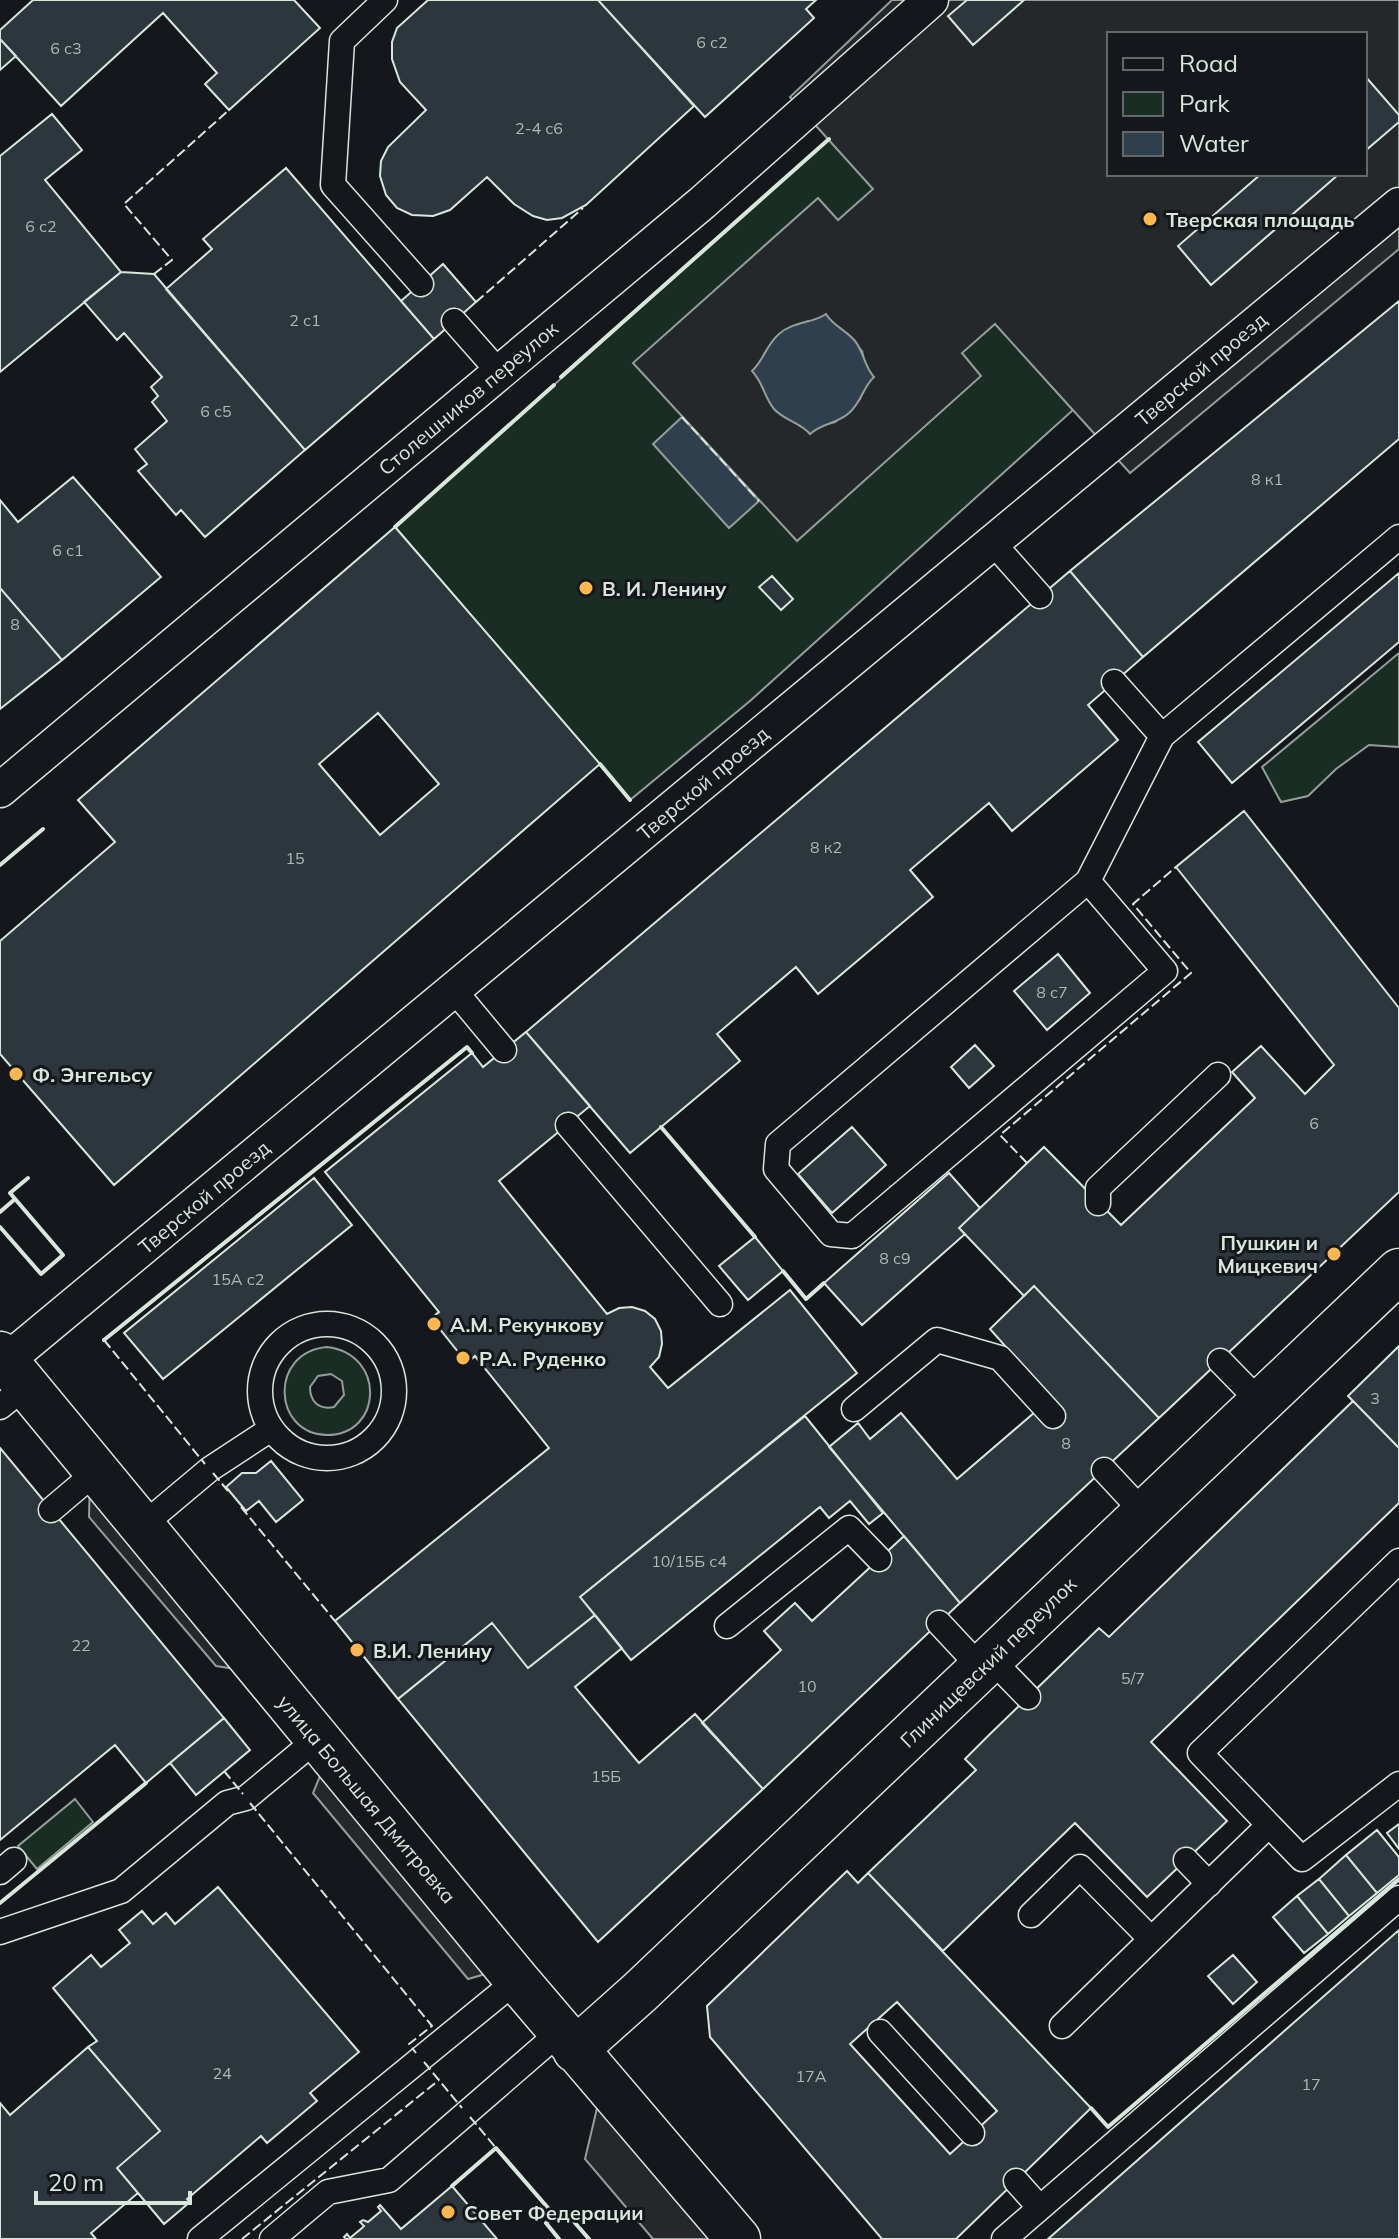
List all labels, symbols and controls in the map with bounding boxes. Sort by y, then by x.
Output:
house number: 6 с2 [696,32,728,52]
legend [1107,32,1367,176]
house number: 6 с3 [50,38,82,58]
text: Road [1179,48,1238,78]
text: Park [1179,88,1230,118]
house number: 2-4 с6 [515,118,563,138]
text: Water [1179,128,1249,158]
place label: Тверская площадь [1166,207,1354,232]
marker: Тверская площадь [1141,210,1159,228]
house number: 6 с2 [25,216,57,236]
street label: Тверской проезд [1130,307,1272,431]
house number: 2 с1 [289,310,321,330]
street label: Столешников переулок [373,316,563,480]
house number: 6 с5 [200,401,232,421]
house number: 8 к1 [1251,469,1283,489]
house number: 6 с1 [52,540,84,560]
place label: В. И. Ленину [602,576,727,601]
marker: В. И. Ленину [577,579,595,597]
house number: 8 [10,614,20,634]
street label: Тверской проезд [632,721,774,845]
house number: 8 к2 [810,837,842,857]
house number: 15 [285,848,305,868]
house number: 8 с7 [1036,982,1068,1002]
place label: Ф. Энгельсу [32,1062,153,1087]
marker: Ф. Энгельсу [7,1065,25,1083]
house number: 6 [1309,1113,1319,1133]
street label: Тверской проезд [133,1135,275,1259]
place label: Пушкин и Мицкевич [1217,1230,1318,1278]
marker: Пушкин и Мицкевич [1325,1245,1343,1263]
house number: 8 с9 [879,1248,911,1268]
house number: 15А с2 [212,1269,264,1289]
place label: А.М. Рекункову [450,1312,604,1337]
marker: А.М. Рекункову [425,1315,443,1333]
place label: Р.А. Руденко [479,1346,606,1371]
marker: Р.А. Руденко [454,1349,472,1367]
house number: 3 [1370,1388,1380,1408]
house number: 8 [1061,1433,1071,1453]
house number: 10/15Б с4 [651,1551,727,1571]
street label: Глинищевский переулок [895,1571,1081,1753]
house number: 22 [71,1635,91,1655]
place label: В.И. Ленину [373,1638,493,1663]
marker: В.И. Ленину [348,1641,366,1659]
house number: 5/7 [1121,1668,1145,1688]
house number: 10 [797,1676,817,1696]
street label: улица Большая Дмитровка [272,1690,462,1908]
house number: 15Б [591,1766,621,1786]
house number: 24 [212,2063,232,2083]
house number: 17А [796,2066,827,2086]
house number: 17 [1301,2074,1321,2094]
scale bar [36,2155,190,2205]
text: 20 m [48,2167,104,2197]
place label: Совет Федерации [464,2200,644,2225]
marker: Совет Федерации [439,2203,457,2221]

